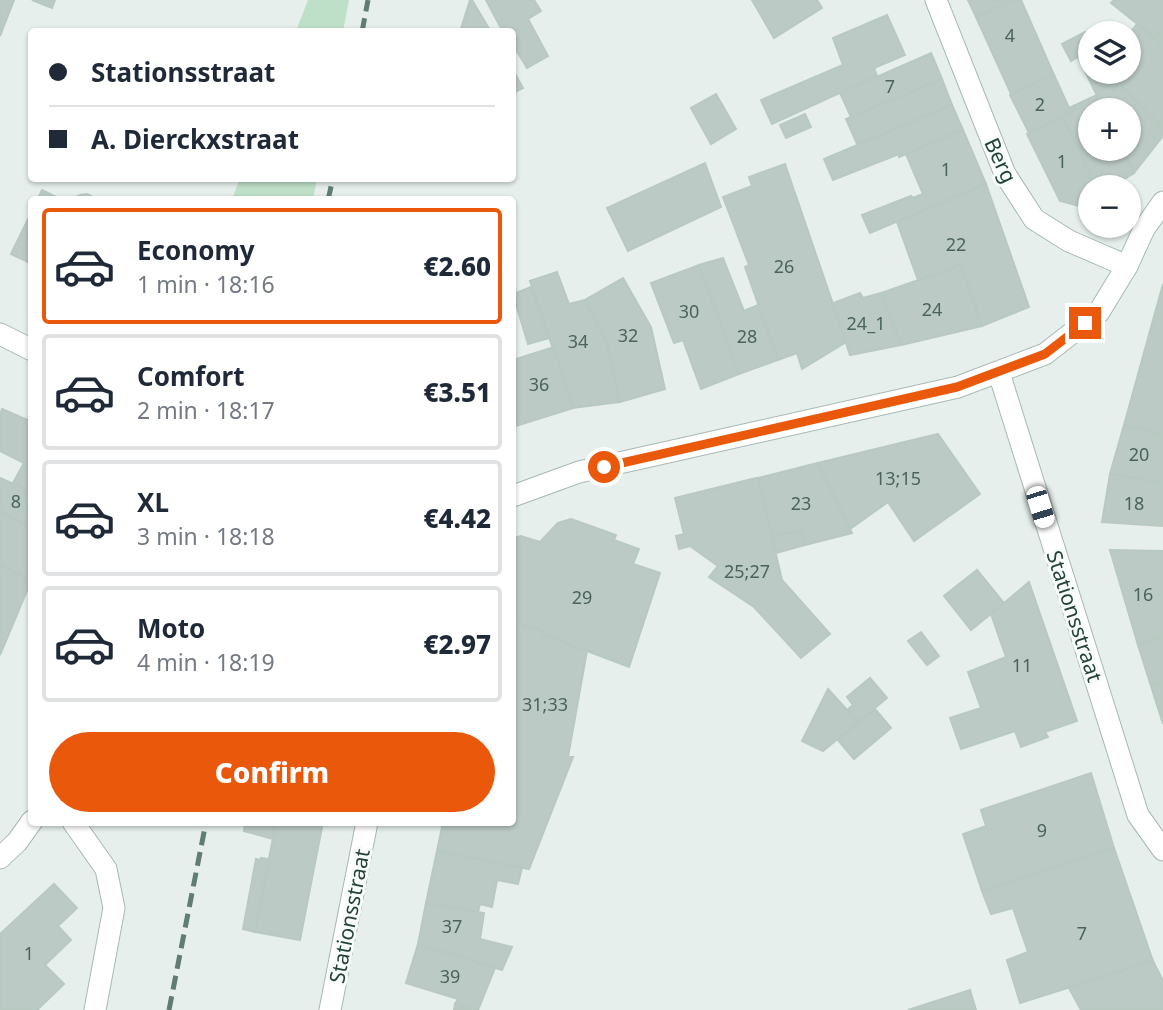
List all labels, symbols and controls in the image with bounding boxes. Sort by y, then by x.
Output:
map controls [1078,21,1141,238]
button: layers [1078,21,1141,84]
house number: 4 [1005,23,1015,47]
text: Stationsstraat [91,54,275,90]
house number: 7 [885,74,895,98]
house number: 2 [1035,92,1045,116]
button: + [1078,98,1141,161]
text: A. Dierckxstraat [91,121,299,157]
street label: Berg [978,133,1024,187]
house number: 1 [1057,149,1067,173]
house number: 1 [941,157,951,181]
button: − [1078,175,1141,238]
text: Economy [137,232,255,268]
house number: 22 [946,232,966,256]
icon: car [53,235,116,298]
text: €2.60 [423,248,491,284]
house number: 26 [774,254,794,278]
text: 1 min · 18:16 [137,268,275,300]
house number: 24 [922,297,942,321]
house number: 30 [679,299,699,323]
route end [1069,307,1101,339]
house number: 24_1 [847,311,885,335]
house number: 32 [618,323,638,347]
house number: 28 [737,324,757,348]
house number: 34 [568,329,588,353]
text: Comfort [137,358,245,394]
icon: car [53,361,116,424]
house number: 36 [529,372,549,396]
text: €3.51 [423,374,491,410]
text: 2 min · 18:17 [137,394,275,426]
house number: 20 [1129,442,1149,466]
route start [588,451,620,483]
house number: 13;15 [875,466,921,490]
text: XL [137,484,169,520]
car [1024,484,1057,530]
icon: car [53,487,116,550]
house number: 8 [11,489,21,513]
house number: 23 [791,491,811,515]
house number: 18 [1124,491,1144,515]
text: €4.42 [423,500,491,536]
text: 3 min · 18:18 [137,520,275,552]
street label: Stationsstraat [1041,547,1110,686]
house number: 25;27 [724,559,770,583]
house number: 16 [1133,582,1153,606]
house number: 29 [572,585,592,609]
text: Moto [137,610,205,646]
icon: car [53,613,116,676]
text: €2.97 [423,626,491,662]
text: 4 min · 18:19 [137,646,275,678]
house number: 11 [1012,653,1032,677]
house number: 31;33 [522,692,568,716]
button: Confirm [49,732,495,812]
house number: 9 [1037,818,1047,842]
street label: Stationsstraat [322,846,376,986]
house number: 37 [442,914,462,938]
house number: 7 [1077,921,1087,945]
house number: 1 [24,941,34,965]
house number: 39 [440,964,460,988]

